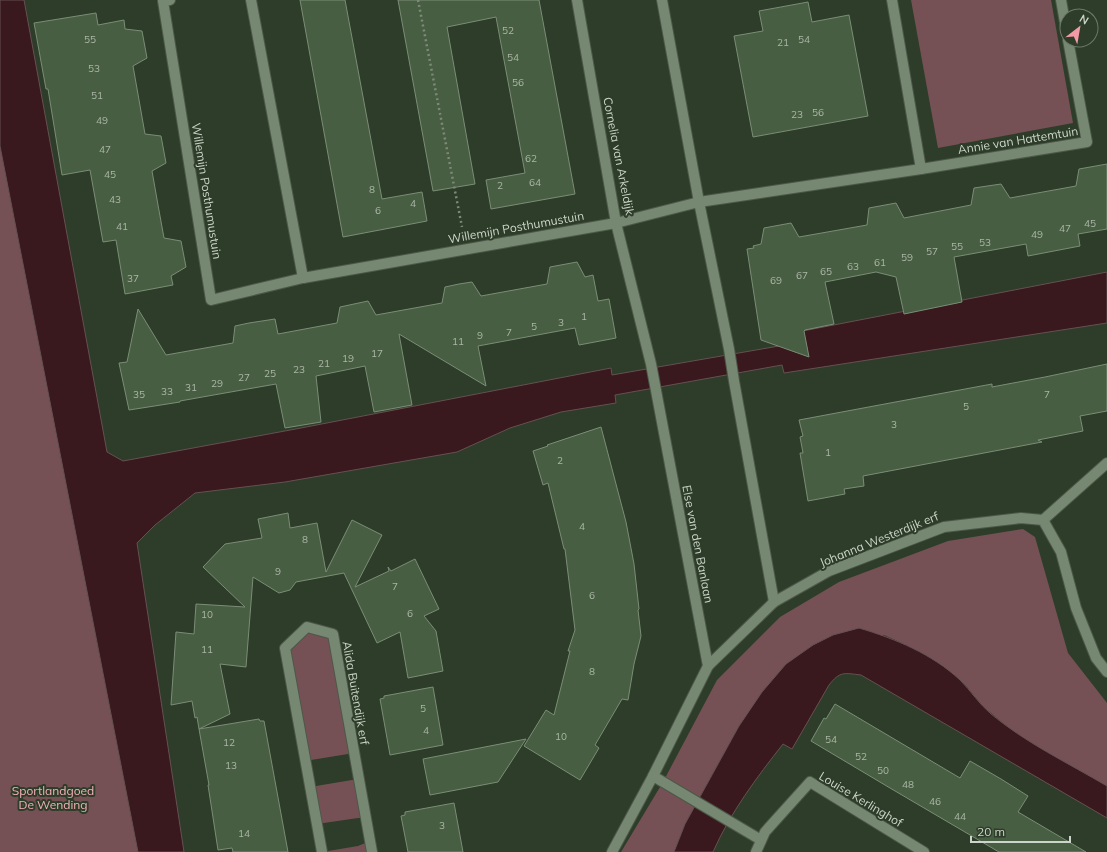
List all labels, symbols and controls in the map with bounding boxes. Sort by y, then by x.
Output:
north arrow [1059,8,1099,48]
text: N [1077,11,1091,28]
house number: 52 [502,24,514,37]
house number: 55 [84,33,96,46]
house number: 54 [798,33,810,46]
house number: 21 [777,36,789,49]
house number: 54 [507,51,519,64]
house number: 53 [88,62,100,75]
house number: 56 [512,76,524,89]
house number: 51 [91,89,103,102]
street label: Cornelia van Arkeldijk [600,96,638,217]
house number: 56 [812,106,824,119]
house number: 23 [791,108,803,121]
house number: 49 [96,114,108,127]
street label: Willemijn Posthumustuin [189,122,225,260]
street label: Annie van Hattemtuin [957,123,1079,157]
house number: 47 [99,143,111,156]
house number: 62 [525,152,537,165]
house number: 45 [104,168,116,181]
house number: 64 [529,176,541,189]
house number: 2 [497,179,503,192]
house number: 8 [369,183,375,196]
house number: 43 [109,193,121,206]
house number: 4 [410,197,416,210]
house number: 6 [375,204,381,217]
street label: Willemijn Posthumustuin [447,208,585,246]
house number: 45 [1084,217,1096,230]
house number: 41 [116,220,128,233]
house number: 47 [1059,222,1071,235]
house number: 49 [1031,228,1043,241]
house number: 53 [979,236,991,249]
house number: 55 [951,240,963,253]
house number: 57 [926,245,938,258]
house number: 59 [901,251,913,264]
house number: 61 [874,256,886,269]
house number: 63 [847,260,859,273]
house number: 65 [820,265,832,278]
house number: 67 [796,269,808,282]
house number: 37 [127,272,139,285]
house number: 69 [770,274,782,287]
house number: 1 [581,310,587,323]
house number: 3 [558,316,564,329]
house number: 5 [531,320,537,333]
house number: 7 [506,326,512,339]
house number: 9 [477,329,483,342]
house number: 11 [452,335,464,348]
house number: 17 [371,347,383,360]
house number: 19 [342,352,354,365]
house number: 21 [318,357,330,370]
house number: 23 [293,363,305,376]
house number: 25 [264,367,276,380]
house number: 27 [238,371,250,384]
house number: 29 [211,377,223,390]
house number: 31 [185,381,197,394]
house number: 33 [161,385,173,398]
house number: 35 [133,388,145,401]
house number: 7 [1044,388,1050,401]
house number: 5 [963,400,969,413]
house number: 3 [891,418,897,431]
house number: 1 [825,446,831,459]
house number: 2 [557,454,563,467]
street label: Else van den Banlaan [679,484,717,604]
street label: Johanna Westerdijk erf [817,508,942,570]
house number: 4 [579,520,585,533]
house number: 8 [302,533,308,546]
house number: 9 [275,565,281,578]
house number: 7 [392,580,398,593]
house number: 6 [589,589,595,602]
house number: 6 [407,607,413,620]
house number: 10 [201,608,213,621]
street label: Alida Buitendijk erf [339,640,373,747]
house number: 11 [201,643,213,656]
house number: 8 [589,665,595,678]
house number: 5 [420,702,426,715]
house number: 4 [423,724,429,737]
house number: 10 [555,730,567,743]
house number: 54 [825,733,837,746]
house number: 12 [223,736,235,749]
house number: 52 [855,750,867,763]
house number: 13 [225,759,237,772]
house number: 50 [877,764,889,777]
street label: Louise Kerlinghof [816,768,906,830]
house number: 48 [902,778,914,791]
park label: Sportlandgoed De Wending [12,783,94,812]
house number: 46 [929,795,941,808]
house number: 44 [954,810,966,823]
scale bar [971,818,1070,844]
house number: 3 [439,819,445,832]
text: 20 m [977,824,1005,839]
house number: 14 [238,827,250,840]

